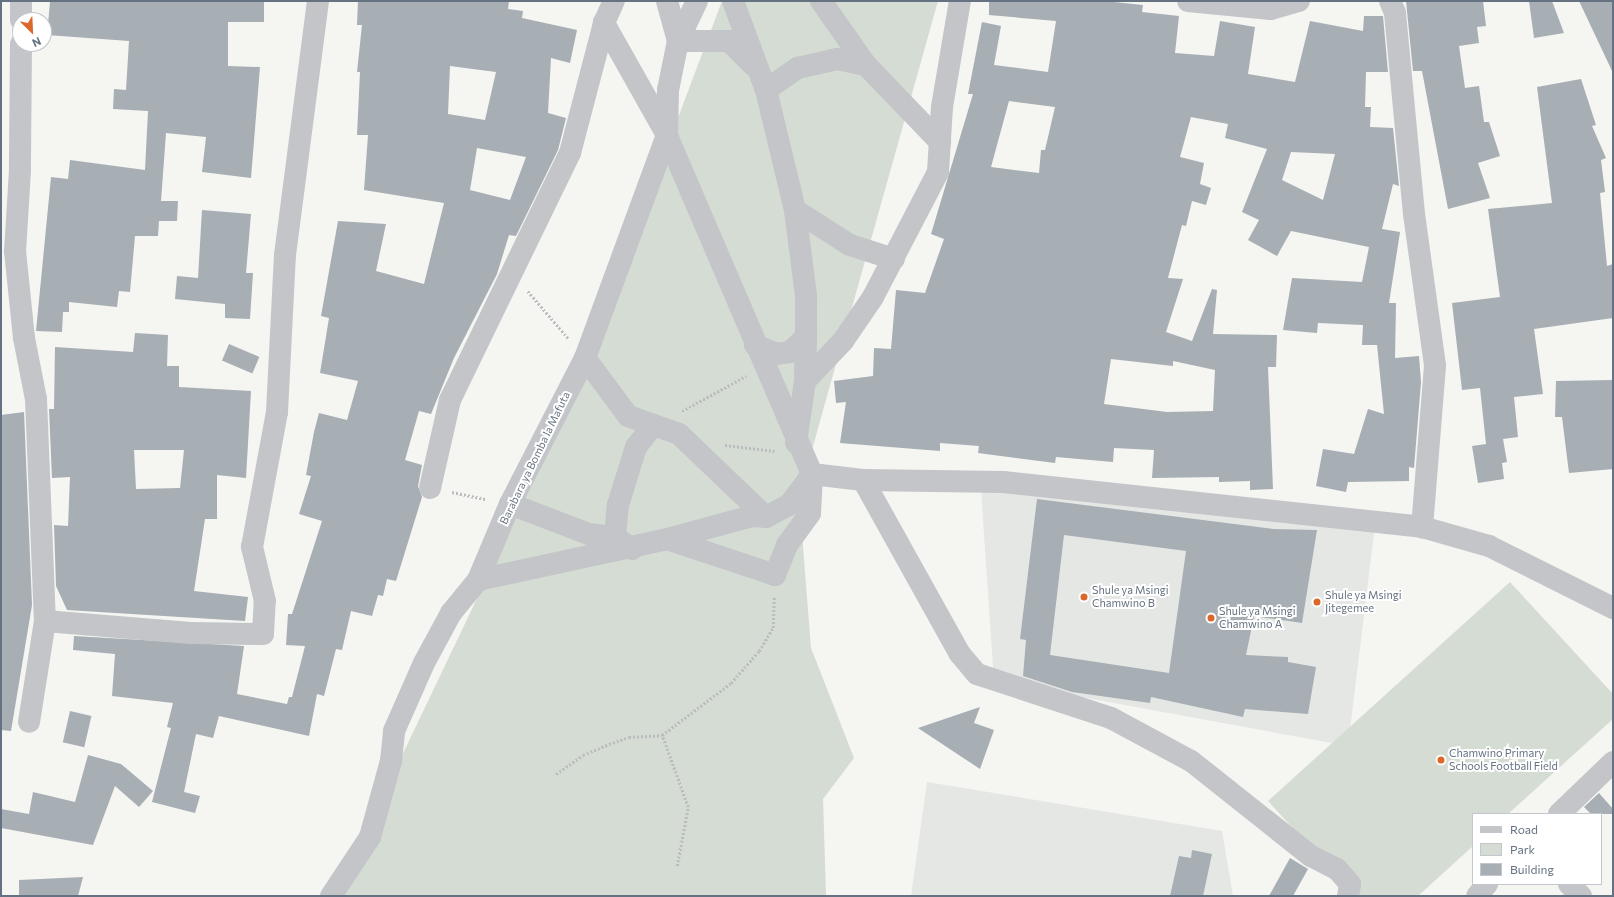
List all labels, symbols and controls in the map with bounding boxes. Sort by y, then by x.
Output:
north arrow [12,12,52,52]
text: N [30,35,43,50]
street label: Barabara ya Bomba la Mafuta [497,390,573,526]
place label: Shule ya Msingi Chamwino B [1092,584,1168,610]
place label: Shule ya Msingi Jitegemee [1325,589,1401,615]
marker: Shule ya Msingi Chamwino B [1079,592,1089,602]
marker: Shule ya Msingi Jitegemee [1312,597,1322,607]
place label: Shule ya Msingi Chamwino A [1219,605,1295,631]
marker: Shule ya Msingi Chamwino A [1206,613,1216,623]
place label: Chamwino Primary Schools Football Field [1449,747,1558,773]
marker: Chamwino Primary Schools Football Field [1436,755,1446,765]
legend [1472,813,1602,885]
text: Road [1510,822,1538,836]
text: Park [1510,842,1535,856]
text: Building [1510,862,1554,876]

